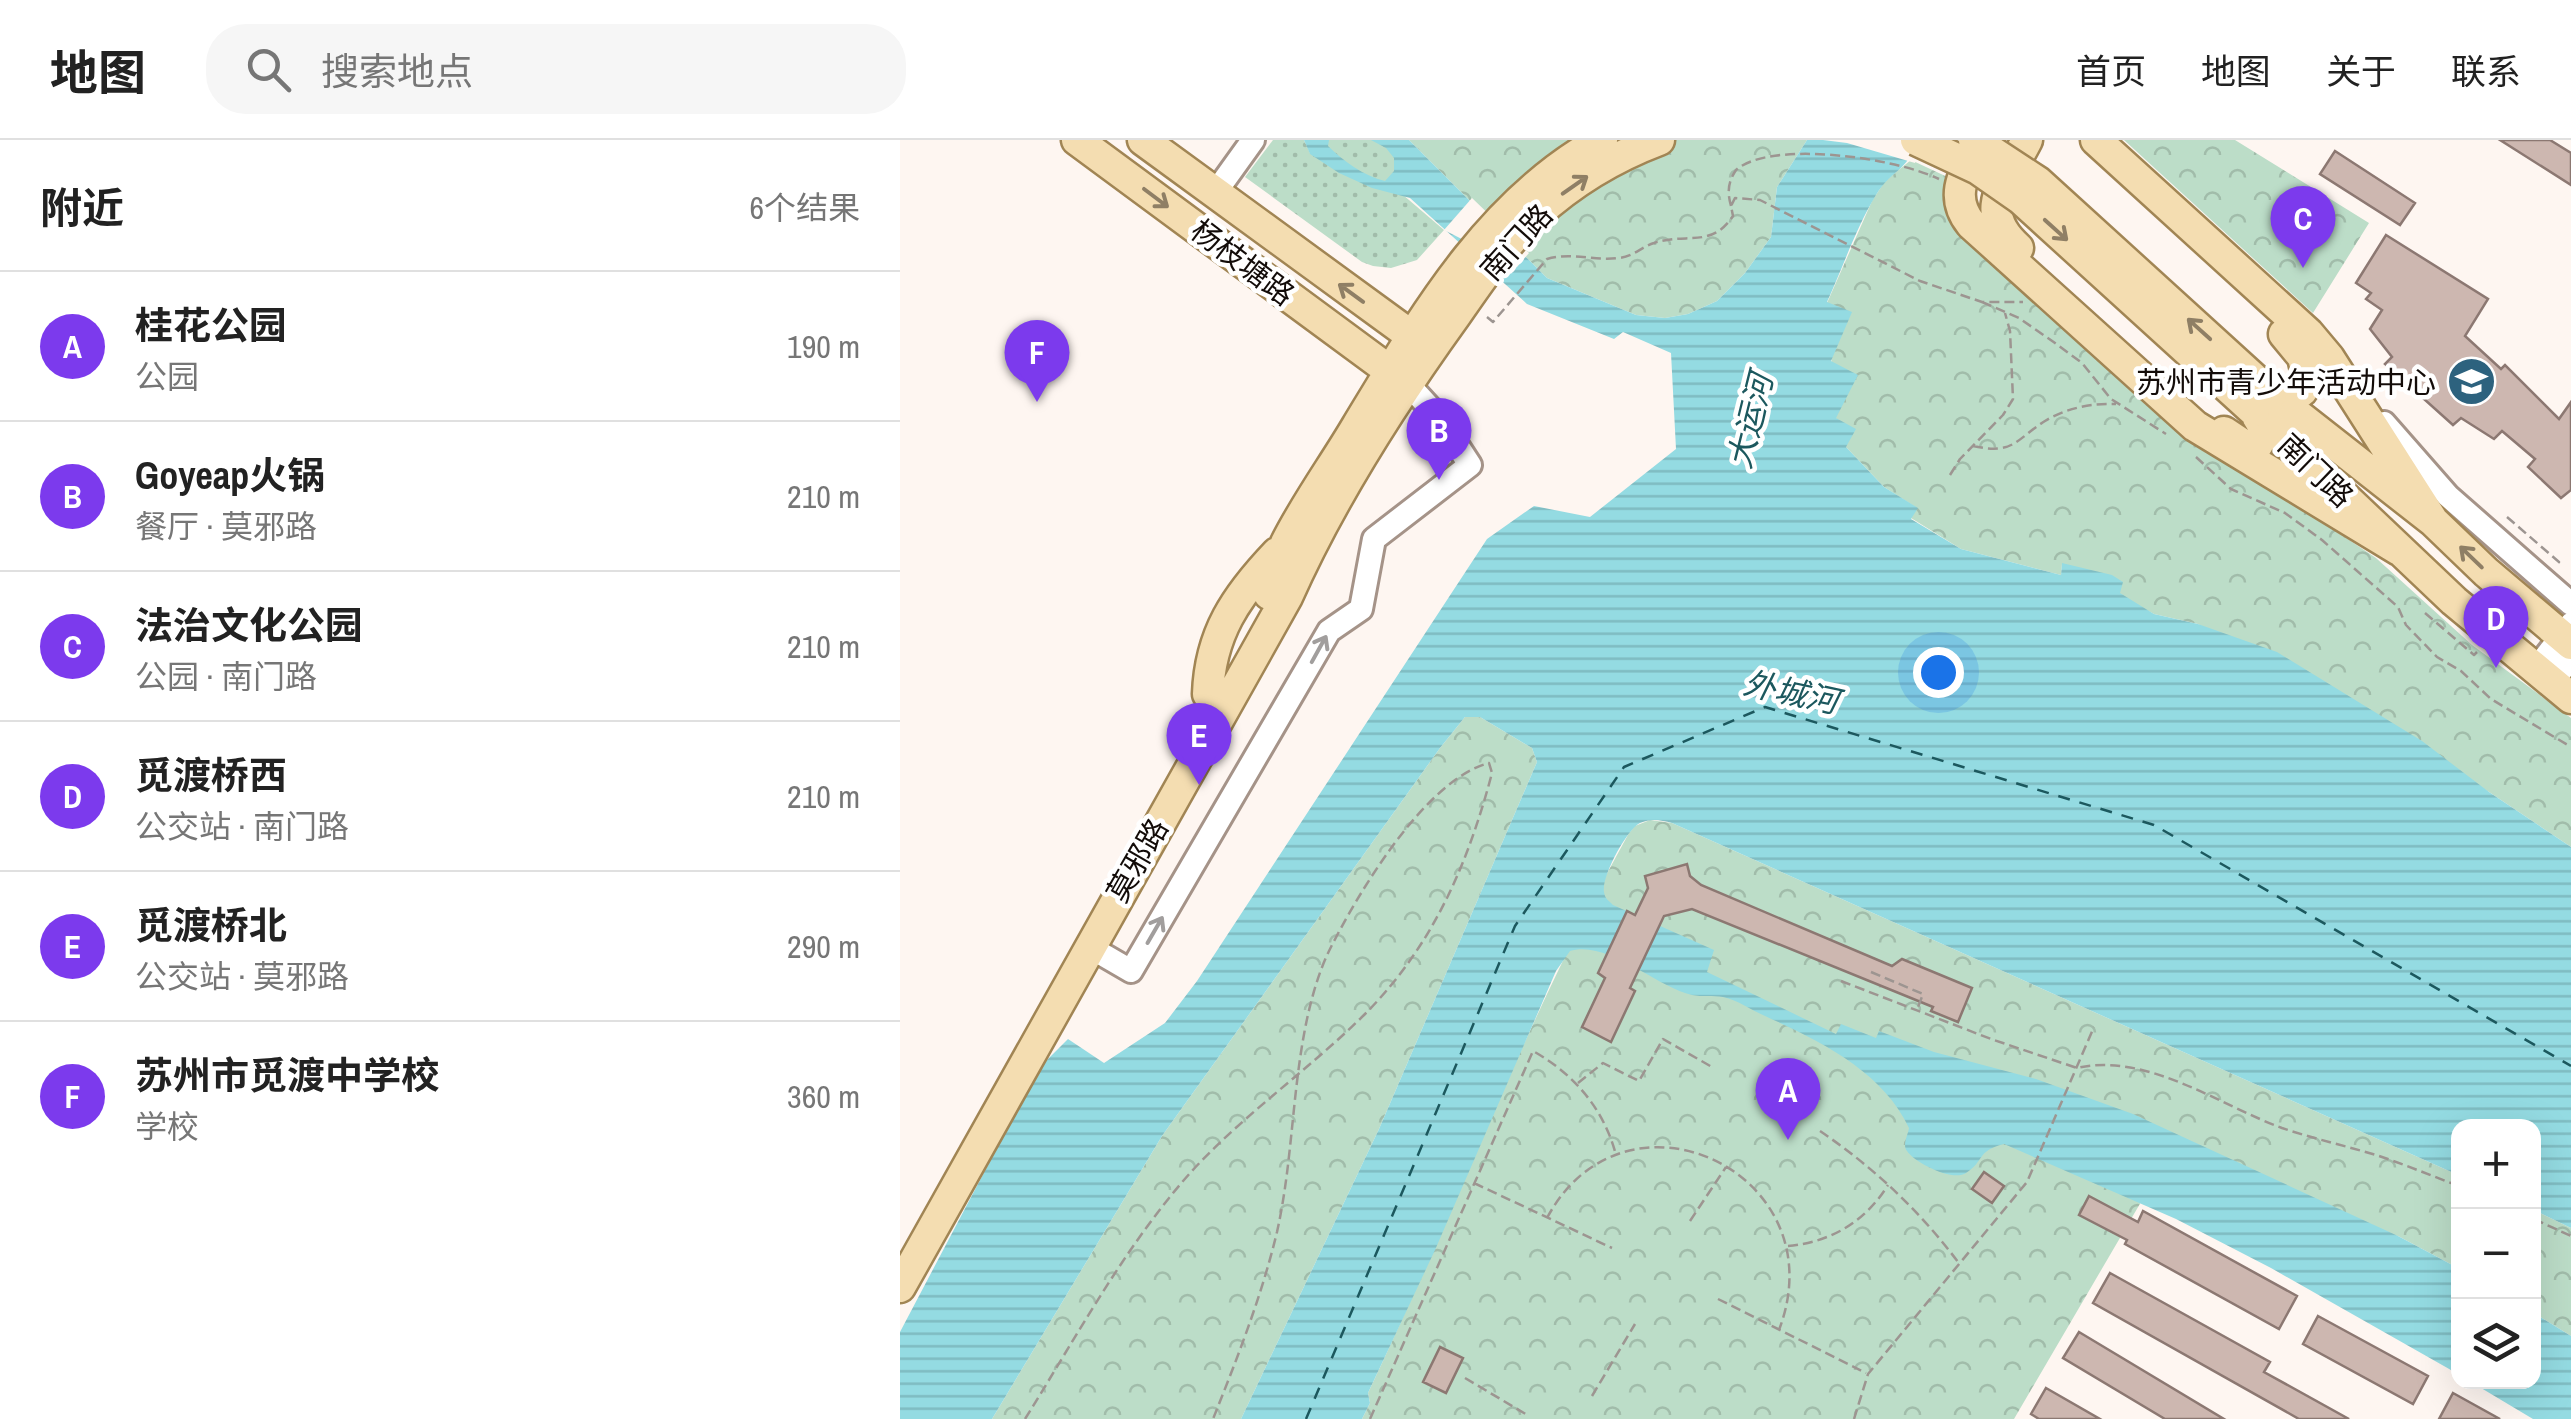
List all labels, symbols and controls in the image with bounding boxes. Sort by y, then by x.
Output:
search box [206,24,906,114]
text: 地图 [50,40,146,105]
icon: search [241,42,296,97]
text: 搜索地点 [321,46,473,97]
text: 首页 [2076,48,2146,95]
text: 地图 [2201,48,2271,95]
text: 关于 [2326,48,2396,95]
text: 联系 [2451,48,2521,95]
one-way arrow [1560,175,1588,196]
text: 附近 [40,180,124,236]
text: 6个结果 [749,186,860,229]
pin: C [2270,186,2336,268]
one-way arrow [1142,188,1169,209]
street label: 南门路 [1471,195,1561,289]
street label: 杨枝塘路 [1183,210,1303,314]
one-way arrow [2043,218,2068,241]
one-way arrow [1338,283,1365,304]
text: 桂花公园 [135,300,287,351]
one-way arrow [2187,317,2212,340]
pin: F [1004,320,1070,402]
text: A [63,325,82,368]
text: 190 m [787,325,860,368]
text: 公园 [135,355,199,398]
school or university icon: 苏州市青少年活动中心 [2445,356,2497,408]
place label: 苏州市青少年活动中心 [2136,362,2436,402]
water label: 大运河 [1718,363,1784,473]
pin: B [1406,398,1472,480]
street label: 南门路 [2270,424,2362,516]
text: Goyeap火锅 [135,450,325,501]
text: B [63,475,82,518]
text: 210 m [787,475,860,518]
text: 餐厅 · 莫邪路 [135,505,317,548]
one-way arrow [2459,545,2483,569]
pin: D [2464,586,2528,668]
text: 法治文化公园 [135,600,363,651]
text: C [63,625,82,668]
text: 210 m [787,625,860,668]
one-way arrow [1310,635,1330,665]
your location [1913,647,1964,698]
text: 公园 · 南门路 [135,655,317,698]
water label: 外城河 [1740,661,1848,724]
pin: E [1166,702,1232,785]
text: 觅渡桥西 [135,750,287,801]
text: D [63,775,82,818]
text: 210 m [787,775,860,818]
text: 公交站 · 南门路 [135,805,349,848]
street label: 莫邪路 [1097,811,1177,909]
text: 觅渡桥北 [135,900,287,951]
one-way arrow [1145,916,1165,944]
text: E [64,925,81,968]
text: 290 m [787,925,860,968]
text: 公交站 · 莫邪路 [135,955,349,998]
text: 苏州市觅渡中学校 [135,1050,439,1101]
pin: A [1756,1058,1820,1140]
text: F [64,1075,81,1118]
text: 360 m [787,1075,860,1118]
text: 学校 [135,1105,199,1148]
map controls [2451,1119,2541,1389]
button: + [2451,1119,2541,1209]
button: − [2451,1209,2541,1299]
button: layers [2451,1299,2541,1389]

